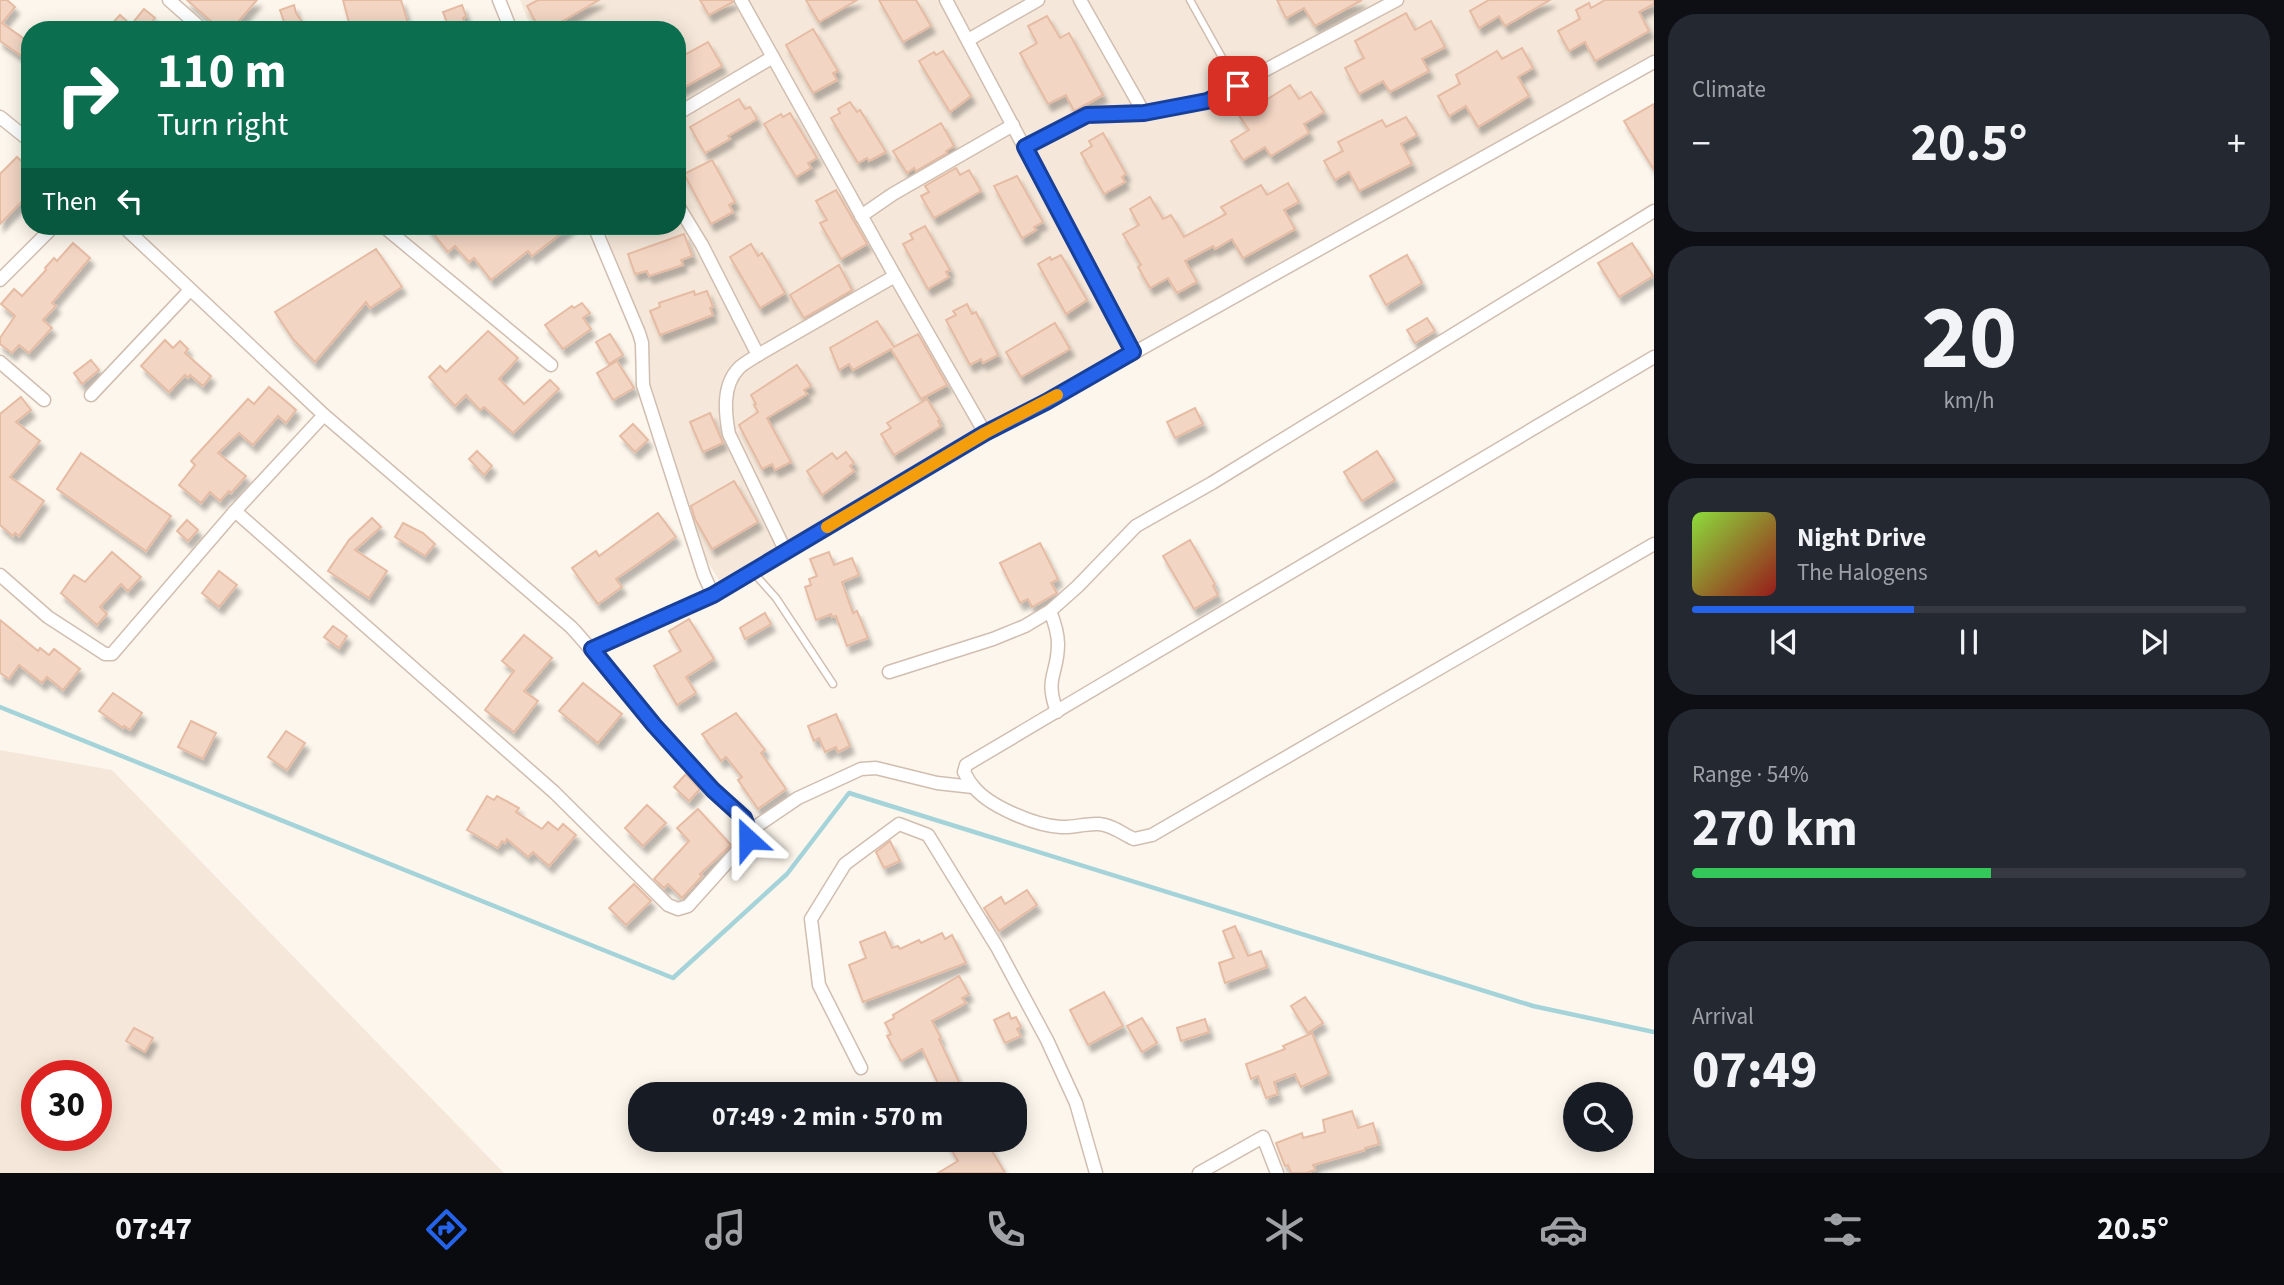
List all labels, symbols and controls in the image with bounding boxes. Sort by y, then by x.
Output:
text: 110 m [157,37,286,107]
icon: right [42,49,133,140]
pin [1208,56,1268,116]
icon: arrive [1219,67,1257,105]
text: Climate [1692,73,1766,106]
text: Turn right [157,102,288,148]
text: 20.5° [1911,107,2027,181]
text: − [1692,117,1711,171]
text: + [2227,117,2246,171]
icon: left [111,182,149,220]
text: Then [42,183,97,220]
text: 20 [1921,274,2017,403]
text: km/h [1943,384,1995,417]
text: Night Drive [1797,519,1926,556]
text: The Halogens [1797,556,1928,589]
icon: previous [1765,623,1803,661]
icon: pause [1950,623,1988,661]
icon: next [2135,623,2173,661]
text: Range · 54% [1692,758,1809,791]
text: 270 km [1692,792,1858,866]
position arrow [711,802,785,876]
text: Arrival [1692,1000,1754,1033]
text: 07:49 [1692,1034,1817,1108]
speed limit sign: 30 [21,1060,112,1151]
map controls [1563,1082,1633,1152]
button: search [1563,1082,1633,1152]
text: 07:49 · 2 min · 570 m [712,1098,943,1135]
icon: directions [422,1205,471,1254]
icon: music [701,1205,750,1254]
icon: phone [981,1205,1030,1254]
icon: climate [1260,1205,1309,1254]
icon: car [1539,1205,1588,1254]
icon: filters [1818,1205,1867,1254]
text: 07:47 [115,1206,192,1252]
text: 20.5° [2097,1206,2169,1252]

